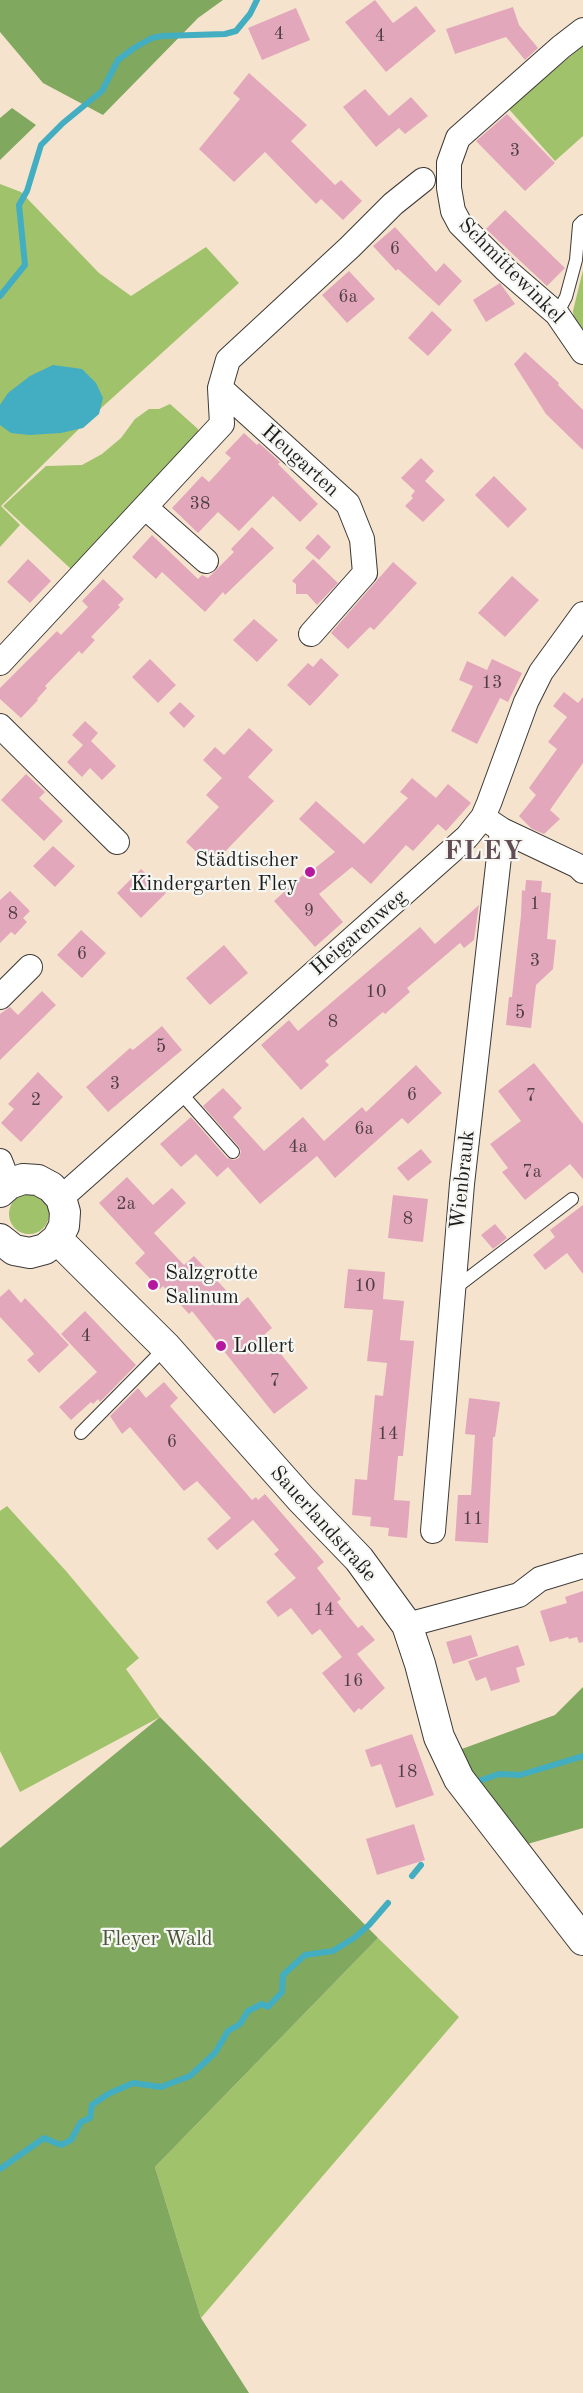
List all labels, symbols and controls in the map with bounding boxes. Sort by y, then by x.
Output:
house number: 4 [274,23,284,45]
house number: 4 [375,25,385,47]
house number: 3 [510,140,520,162]
street label: Schmittewinkel [453,213,569,329]
house number: 6 [390,238,400,260]
house number: 6a [338,286,358,308]
street label: Heugarten [256,419,344,503]
house number: 38 [190,493,210,515]
house number: 13 [482,672,502,694]
district label: FLEY [444,836,524,868]
place label: Städtischer Kindergarten Fley [131,847,298,897]
marker: Städtischer Kindergarten Fley [303,865,317,879]
street label: Heigarenweg [306,884,412,982]
house number: 1 [530,893,540,915]
house number: 9 [304,900,314,922]
house number: 8 [8,903,18,925]
house number: 6 [77,943,87,965]
house number: 3 [530,950,540,972]
house number: 10 [366,981,386,1003]
house number: 5 [515,1002,525,1024]
house number: 8 [328,1011,338,1033]
house number: 5 [156,1036,166,1058]
house number: 3 [110,1073,120,1095]
house number: 6 [407,1084,417,1106]
house number: 7 [526,1085,536,1107]
house number: 2 [31,1089,41,1111]
house number: 6a [354,1118,374,1140]
street label: Wienbrauk [445,1129,481,1231]
house number: 4a [288,1136,308,1158]
house number: 7a [522,1161,542,1183]
house number: 2a [116,1193,136,1215]
house number: 8 [403,1208,413,1230]
place label: Salzgrotte Salinum [165,1260,258,1310]
house number: 10 [355,1275,375,1297]
marker: Salzgrotte Salinum [146,1278,160,1292]
house number: 4 [81,1325,91,1347]
place label: Lollert [233,1333,294,1359]
marker: Lollert [214,1339,228,1353]
house number: 7 [270,1370,280,1392]
house number: 14 [378,1423,398,1445]
house number: 6 [167,1431,177,1453]
street label: Sauerlandstraße [264,1461,382,1587]
house number: 11 [463,1508,483,1530]
house number: 14 [314,1599,334,1621]
house number: 16 [343,1670,363,1692]
house number: 18 [397,1761,417,1783]
park label: Fleyer Wald [101,1926,213,1952]

